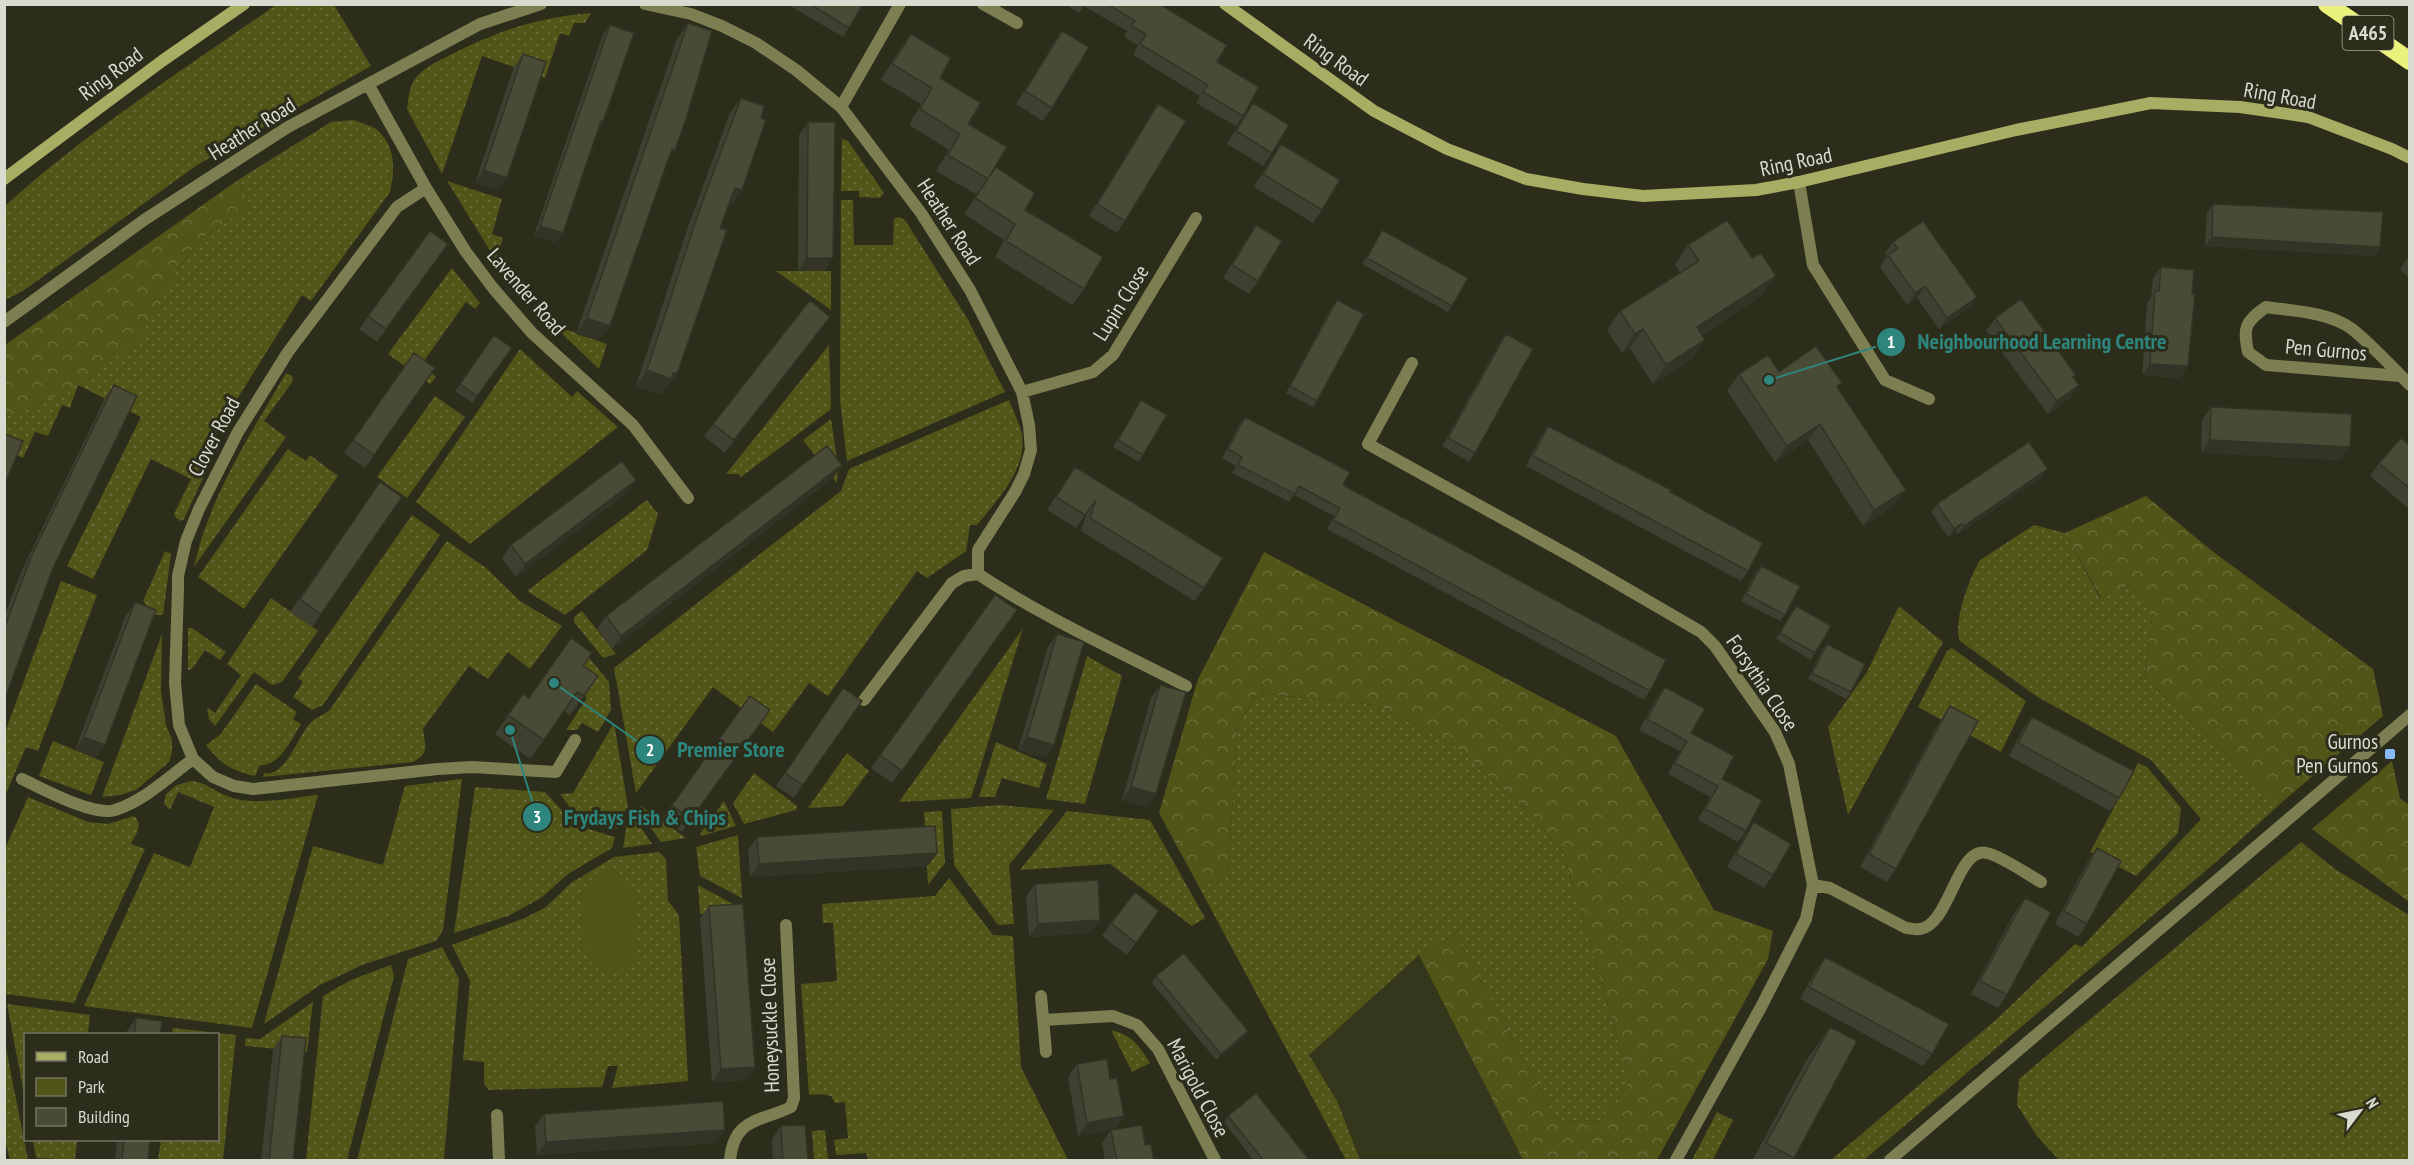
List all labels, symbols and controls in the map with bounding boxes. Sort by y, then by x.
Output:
road number: A465 [2342,16,2394,50]
street label: Ring Road [1299,27,1374,92]
street label: Ring Road [73,41,148,106]
street label: Ring Road [2242,76,2318,115]
street label: Heather Road [203,91,300,166]
street label: Ring Road [1757,141,1835,182]
street label: Heather Road [911,173,987,270]
street label: Lavender Road [481,243,572,341]
street label: Lupin Close [1087,260,1154,346]
callout: Neighbourhood Learning Centre [1876,322,2179,362]
text: Neighbourhood Learning Centre [1918,327,2166,355]
text: 1 [1887,330,1895,353]
street label: Pen Gurnos [2284,332,2368,367]
street label: Clover Road [181,392,246,481]
street label: Forsythia Close [1720,629,1804,736]
place label: Gurnos Pen Gurnos [2296,728,2378,779]
callout: Premier Store [635,730,797,770]
text: Premier Store [677,735,785,763]
text: 2 [646,738,654,761]
marker: Gurnos Pen Gurnos [2383,747,2397,761]
callout: Frydays Fish & Chips [522,797,739,837]
text: Frydays Fish & Chips [564,803,726,831]
text: 3 [533,805,541,828]
street label: Honeysuckle Close [754,957,785,1093]
legend [24,1033,219,1141]
street label: Marigold Close [1161,1034,1236,1142]
text: Road [78,1045,109,1068]
text: Park [78,1075,105,1098]
north arrow [2330,1081,2390,1141]
text: N [2362,1094,2383,1112]
text: Building [78,1105,130,1128]

